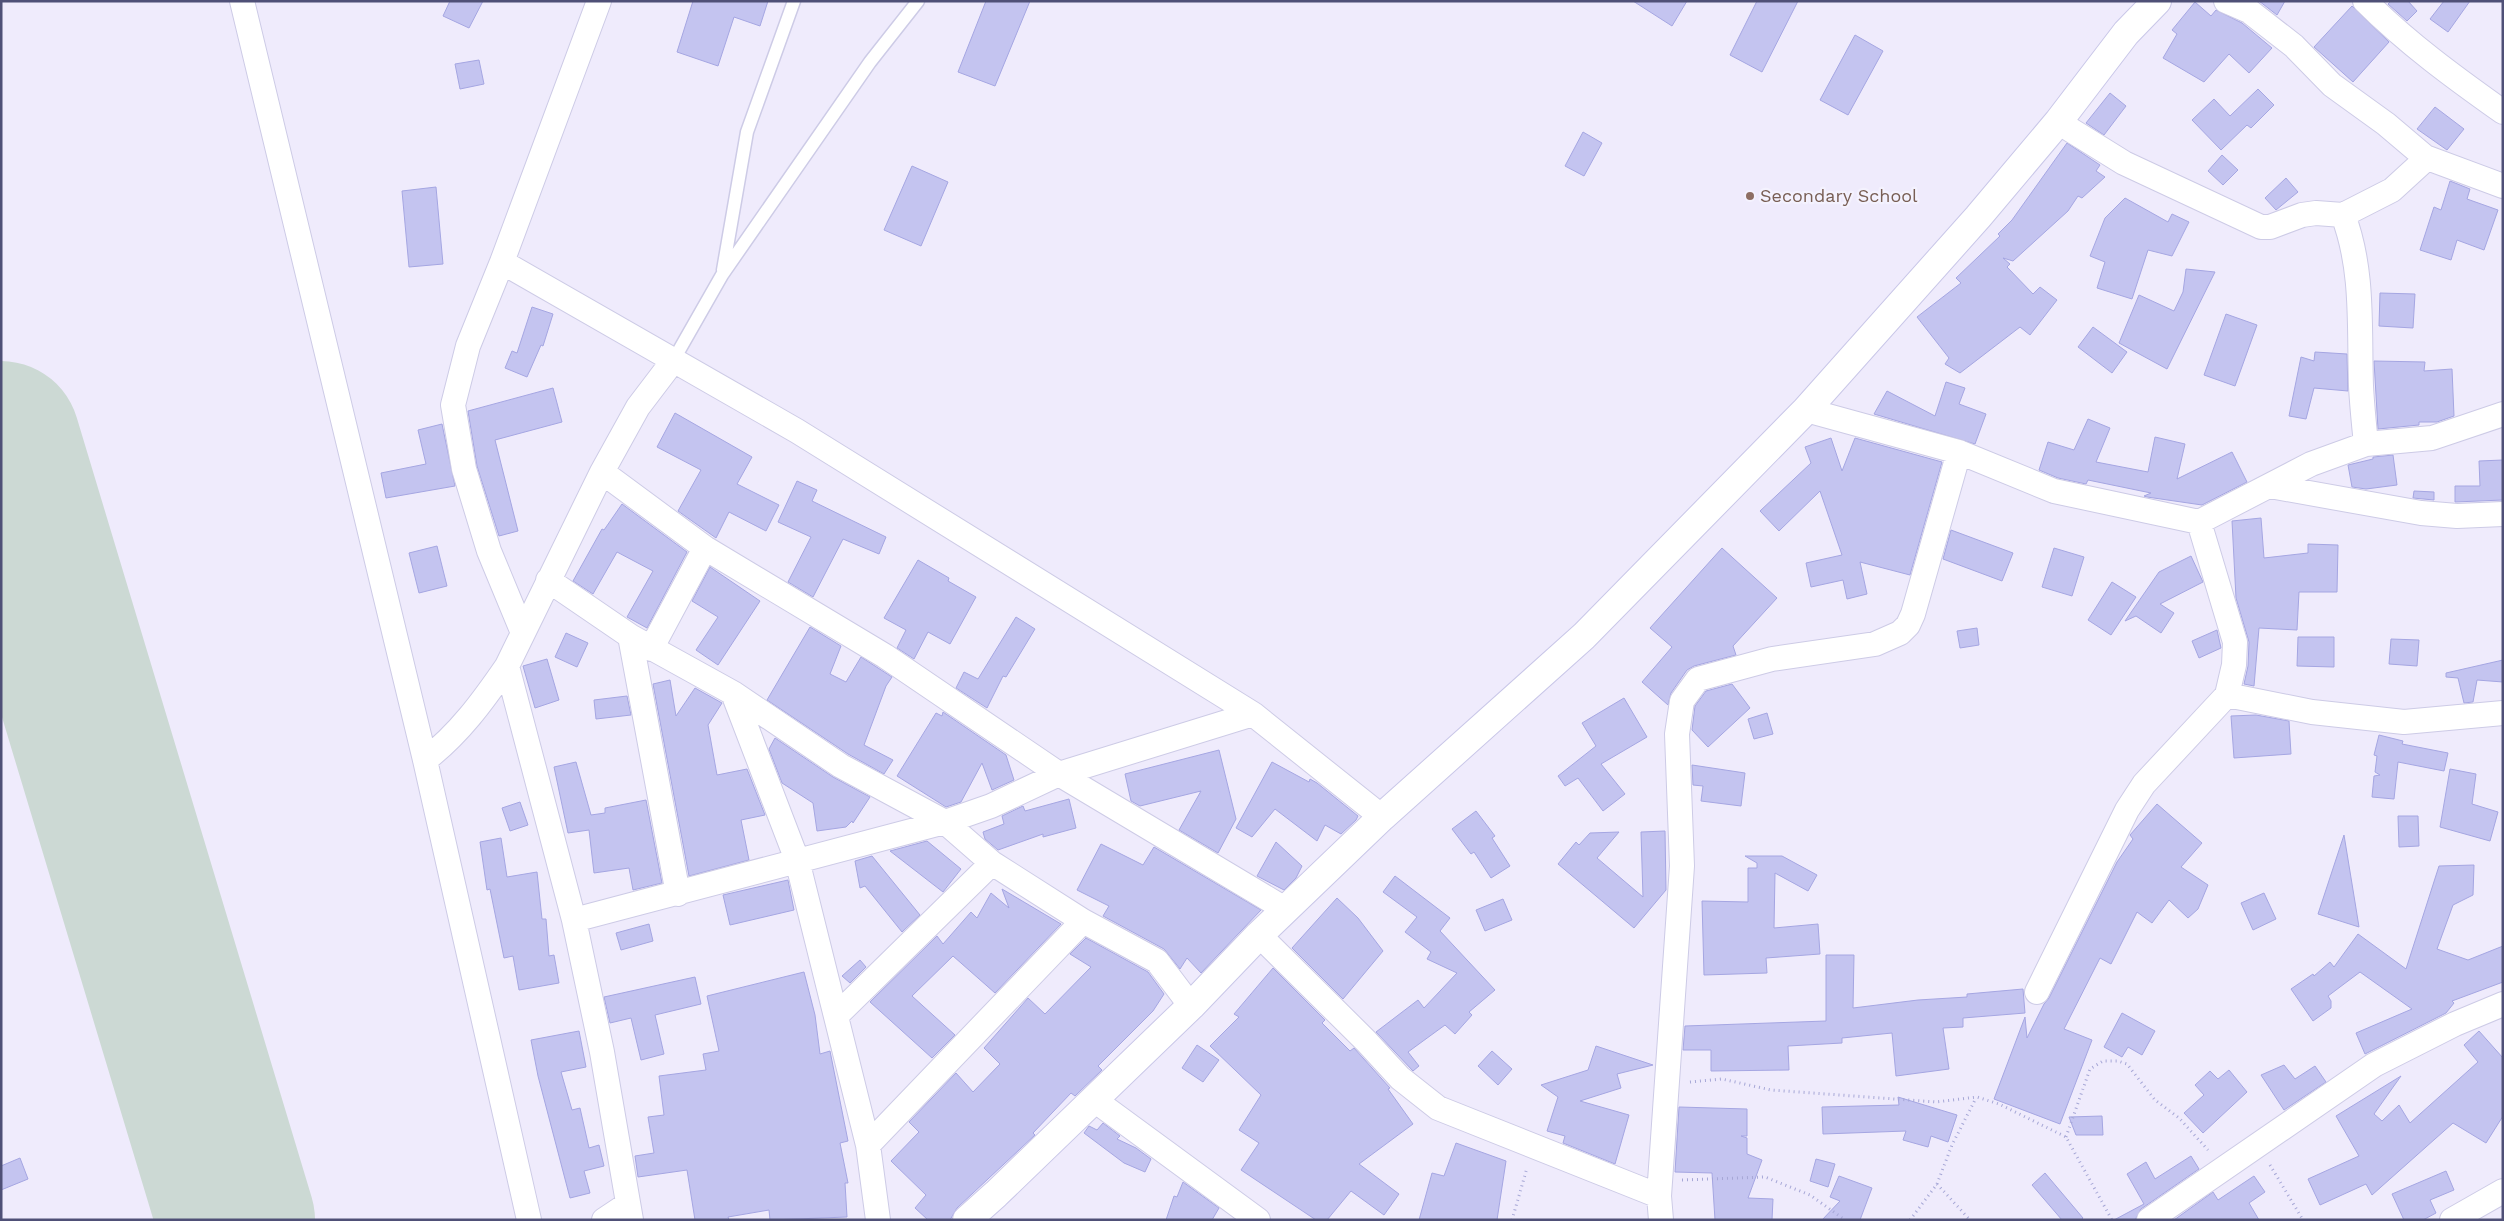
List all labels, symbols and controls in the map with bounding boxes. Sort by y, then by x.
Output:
place label: Secondary School [1760,185,1918,206]
marker: Secondary School [1744,190,1756,202]

